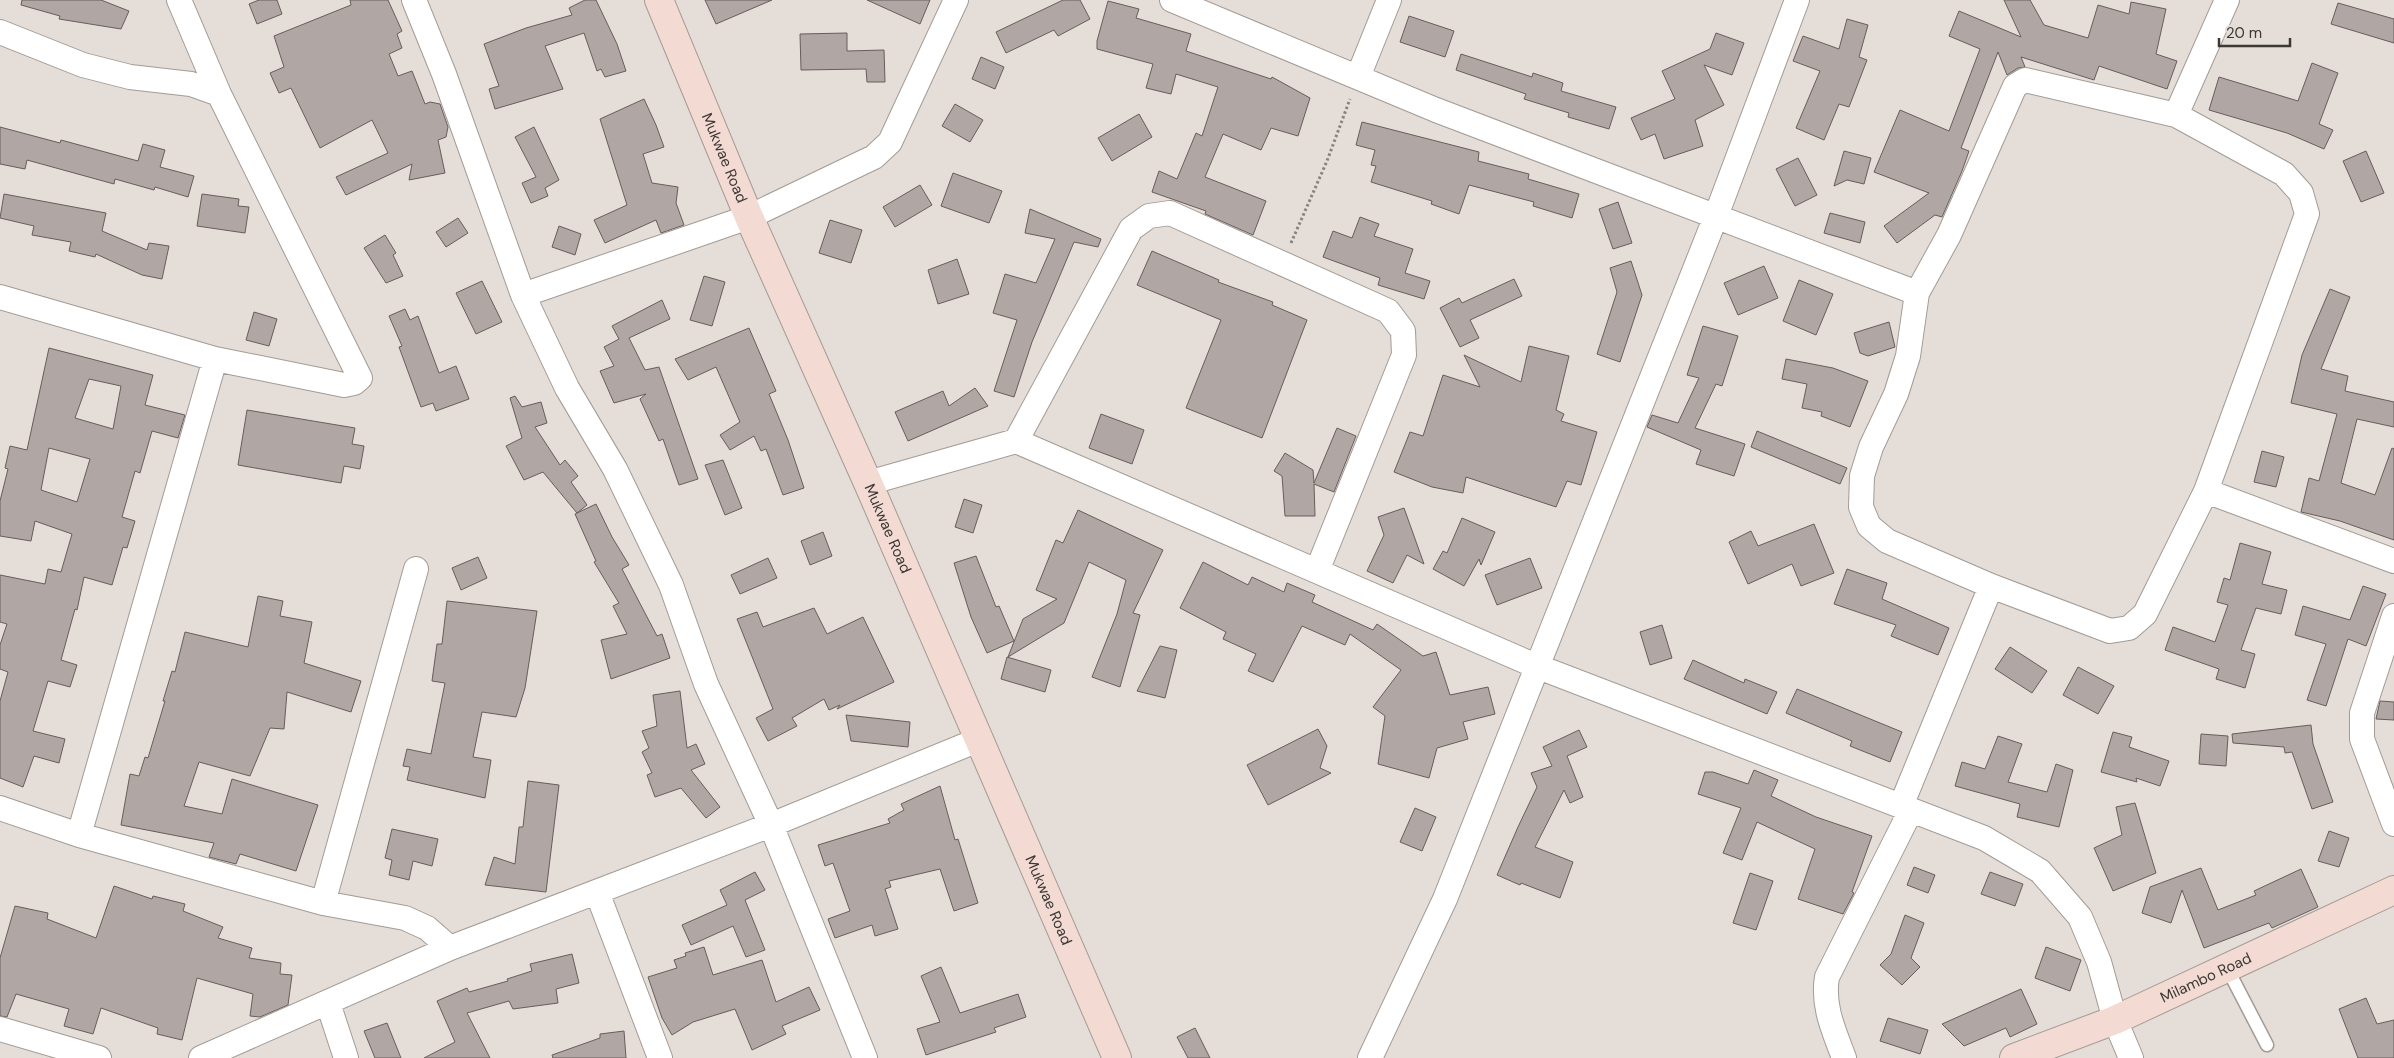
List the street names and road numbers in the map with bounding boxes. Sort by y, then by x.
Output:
street label: Mukwae Road [697,110,752,206]
street label: Mukwae Road [860,481,916,576]
street label: Mukwae Road [1020,852,1077,948]
street label: Milambo Road [2157,948,2255,1008]

